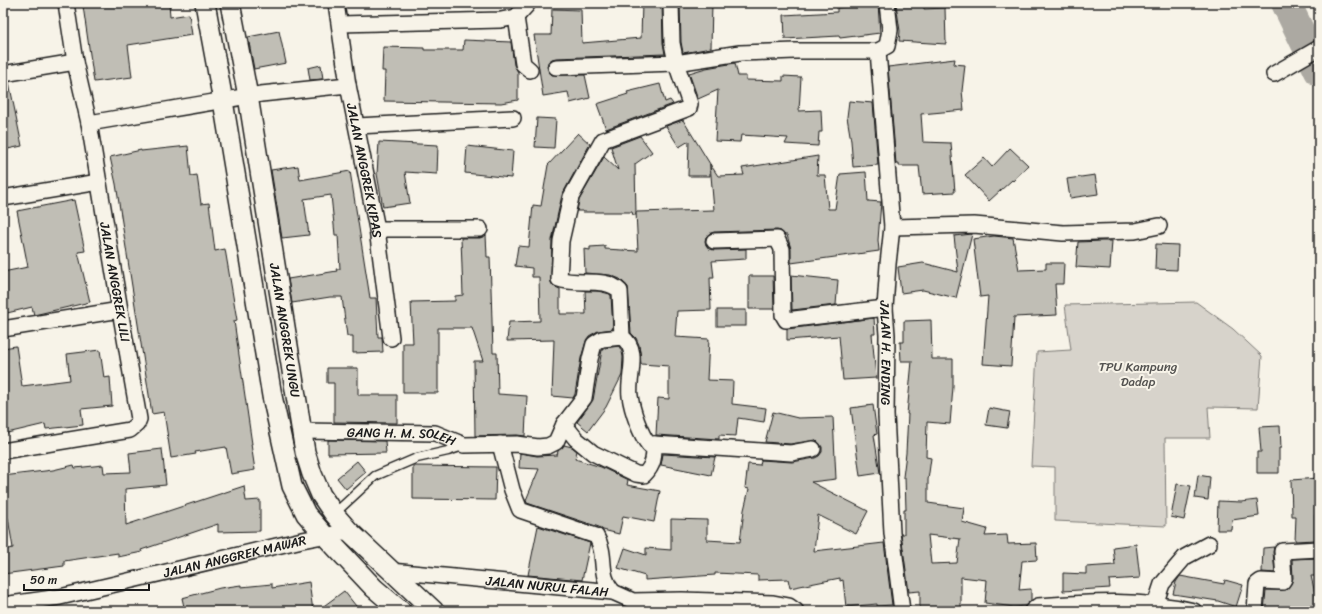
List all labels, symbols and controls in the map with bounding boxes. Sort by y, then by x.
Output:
street label: JALAN ANGGREK KIPAS [340,100,390,239]
street label: JALAN ANGGREK LILI [93,219,137,344]
street label: JALAN ANGGREK UNGU [263,260,308,399]
street label: JALAN H. ENDING [873,299,899,405]
park label: TPU Kampung Dadap [1099,355,1178,393]
street label: GANG H. M. SOLEH [347,420,460,452]
street label: JALAN ANGGREK MAWAR [160,528,308,584]
scale bar [24,566,149,592]
street label: JALAN NURUL FALAH [484,568,610,603]
text: 50 m [30,569,57,591]

